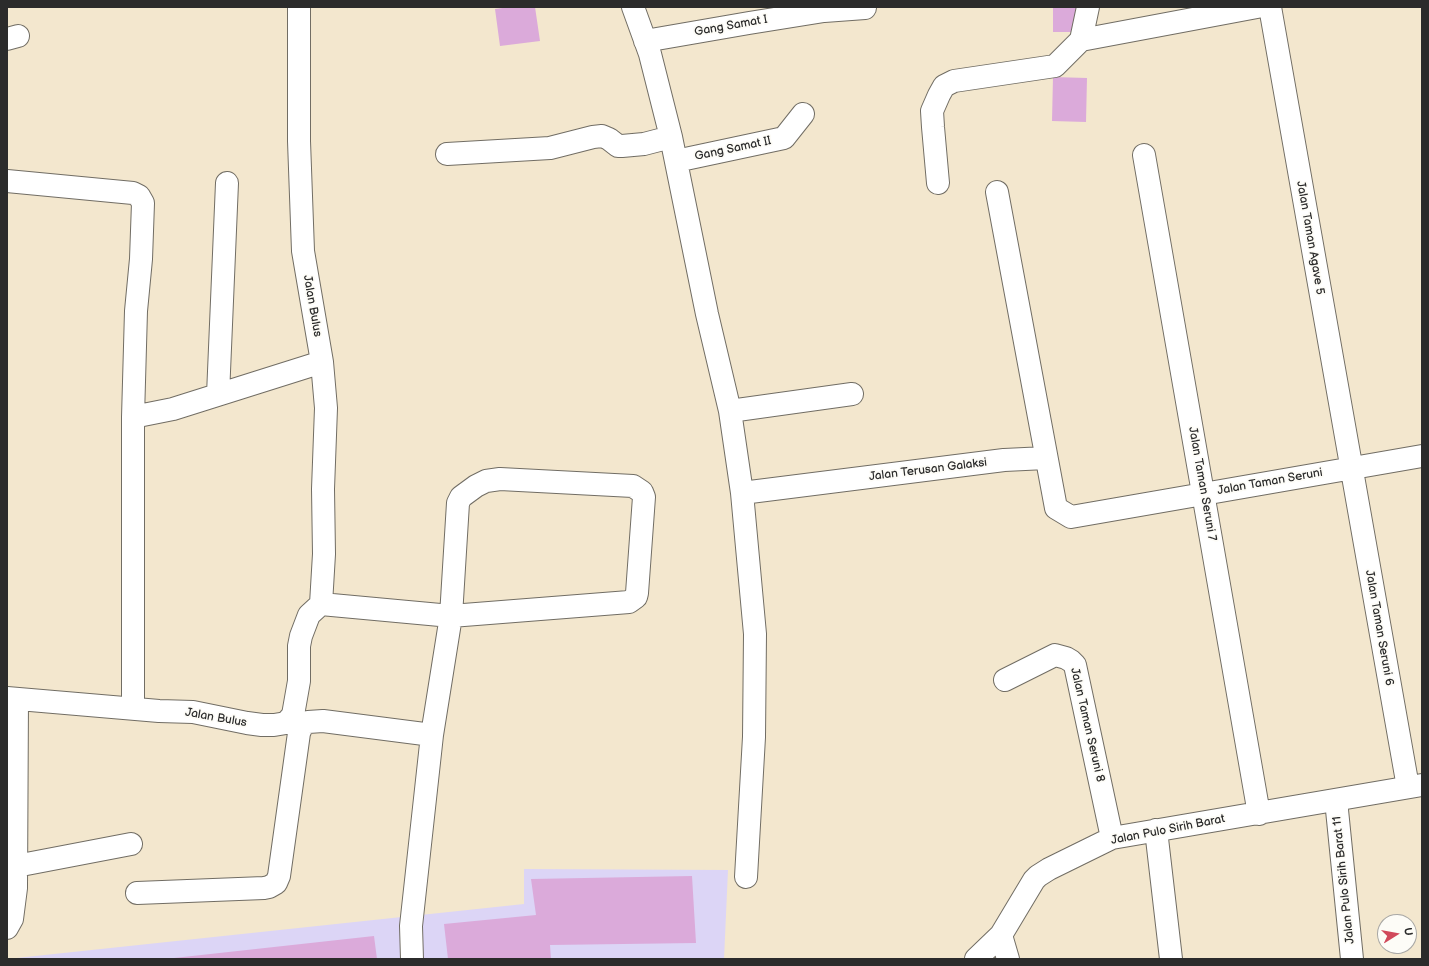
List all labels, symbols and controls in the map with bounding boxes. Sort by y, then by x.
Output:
street label: Gang Samat I [693,12,769,40]
street label: Gang Samat II [693,134,773,164]
street label: Jalan Taman Agave 5 [1293,180,1327,296]
street label: Jalan Bulus [299,274,325,338]
street label: Jalan Taman Seruni 7 [1185,426,1219,542]
street label: Jalan Terusan Galaksi [868,456,988,484]
street label: Jalan Taman Seruni [1216,466,1324,498]
street label: Jalan Taman Seruni 6 [1362,569,1396,687]
street label: Jalan Taman Seruni 8 [1067,666,1107,784]
street label: Jalan Bulus [184,705,248,731]
street label: Jalan Pulo Sirih Barat [1110,812,1226,848]
street label: Jalan Pulo Sirih Barat 11 [1330,815,1358,945]
north arrow [1377,914,1417,954]
text: U [1401,927,1415,937]

